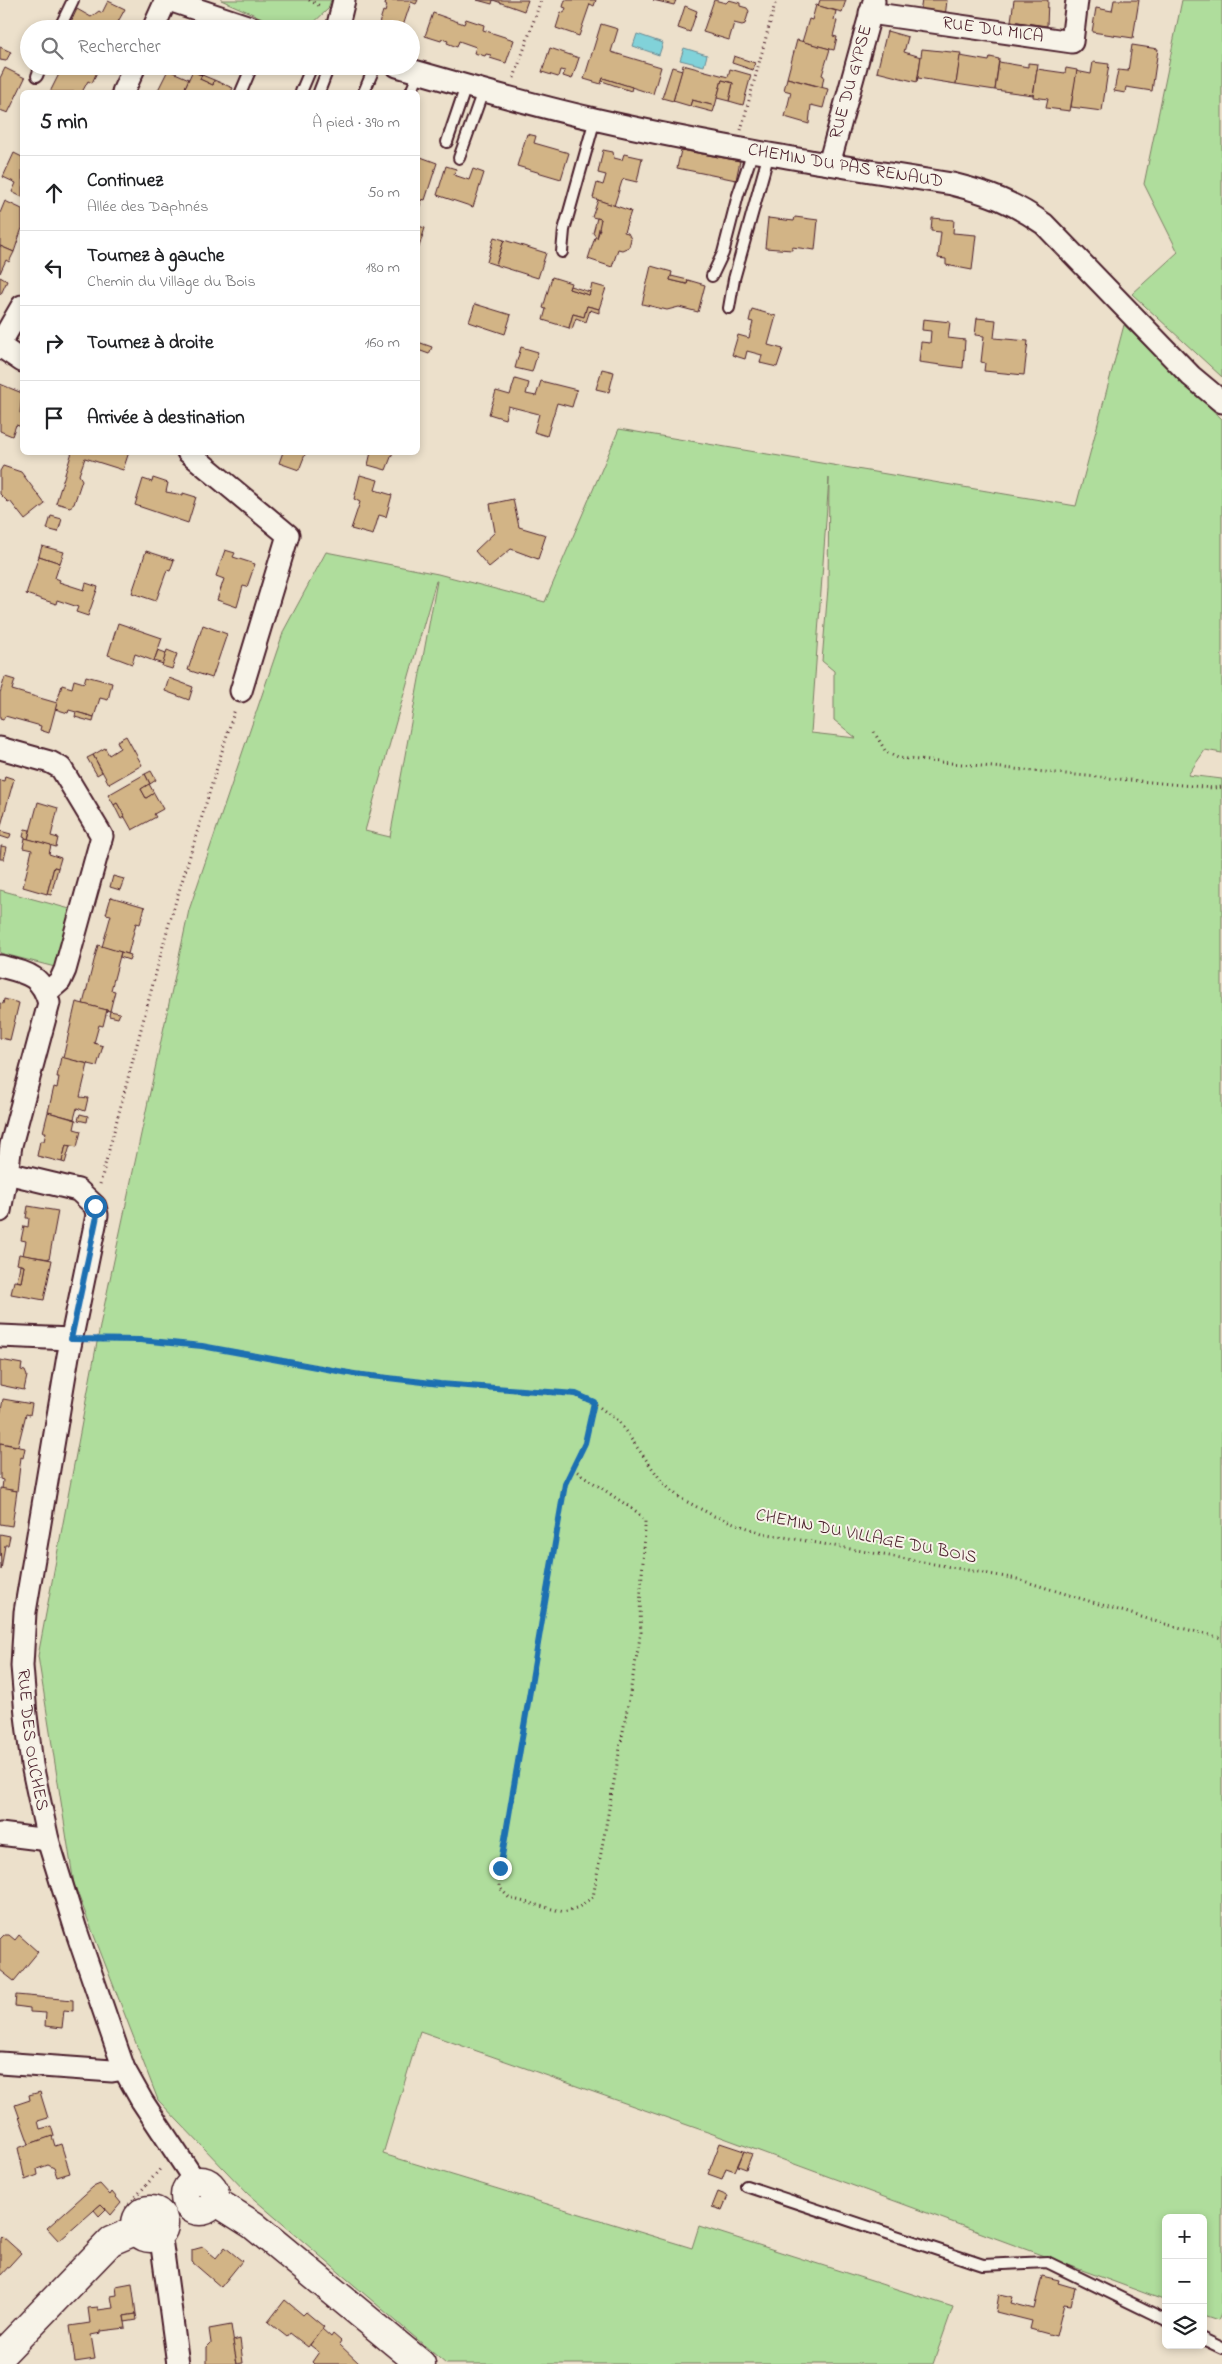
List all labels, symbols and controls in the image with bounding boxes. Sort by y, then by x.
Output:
street label: RUE DU MICA [940,11,1045,51]
search box [20,20,420,75]
street label: RUE DU GYPSE [823,22,880,142]
icon: search [38,34,66,62]
text: Rechercher [78,34,161,61]
text: 5 min [40,108,88,138]
text: À pied · 390 m [312,111,400,135]
street label: CHEMIN DU PAS RENAUD [746,137,945,195]
text: Continuez [87,168,163,195]
icon: ahead [40,179,68,207]
text: 50 m [368,181,400,205]
text: Allée des Daphnés [87,195,208,219]
text: Tournez à gauche [87,243,224,270]
icon: left [40,254,68,282]
text: 180 m [366,256,400,280]
text: Chemin du Village du Bois [87,270,256,294]
icon: right [40,329,68,357]
text: Tournez à droite [87,330,213,357]
text: 160 m [365,331,400,355]
icon: arrive [40,404,68,432]
text: Arrivée à destination [87,405,245,432]
route start [84,1195,107,1218]
street label: CHEMIN DU VILLAGE DU BOIS [753,1503,979,1571]
street label: RUE DES OUCHES [9,1668,54,1813]
route end [489,1857,512,1880]
map controls [1162,2214,1207,2349]
button: + [1162,2214,1207,2259]
button: − [1162,2259,1207,2304]
button: layers [1162,2304,1207,2349]

